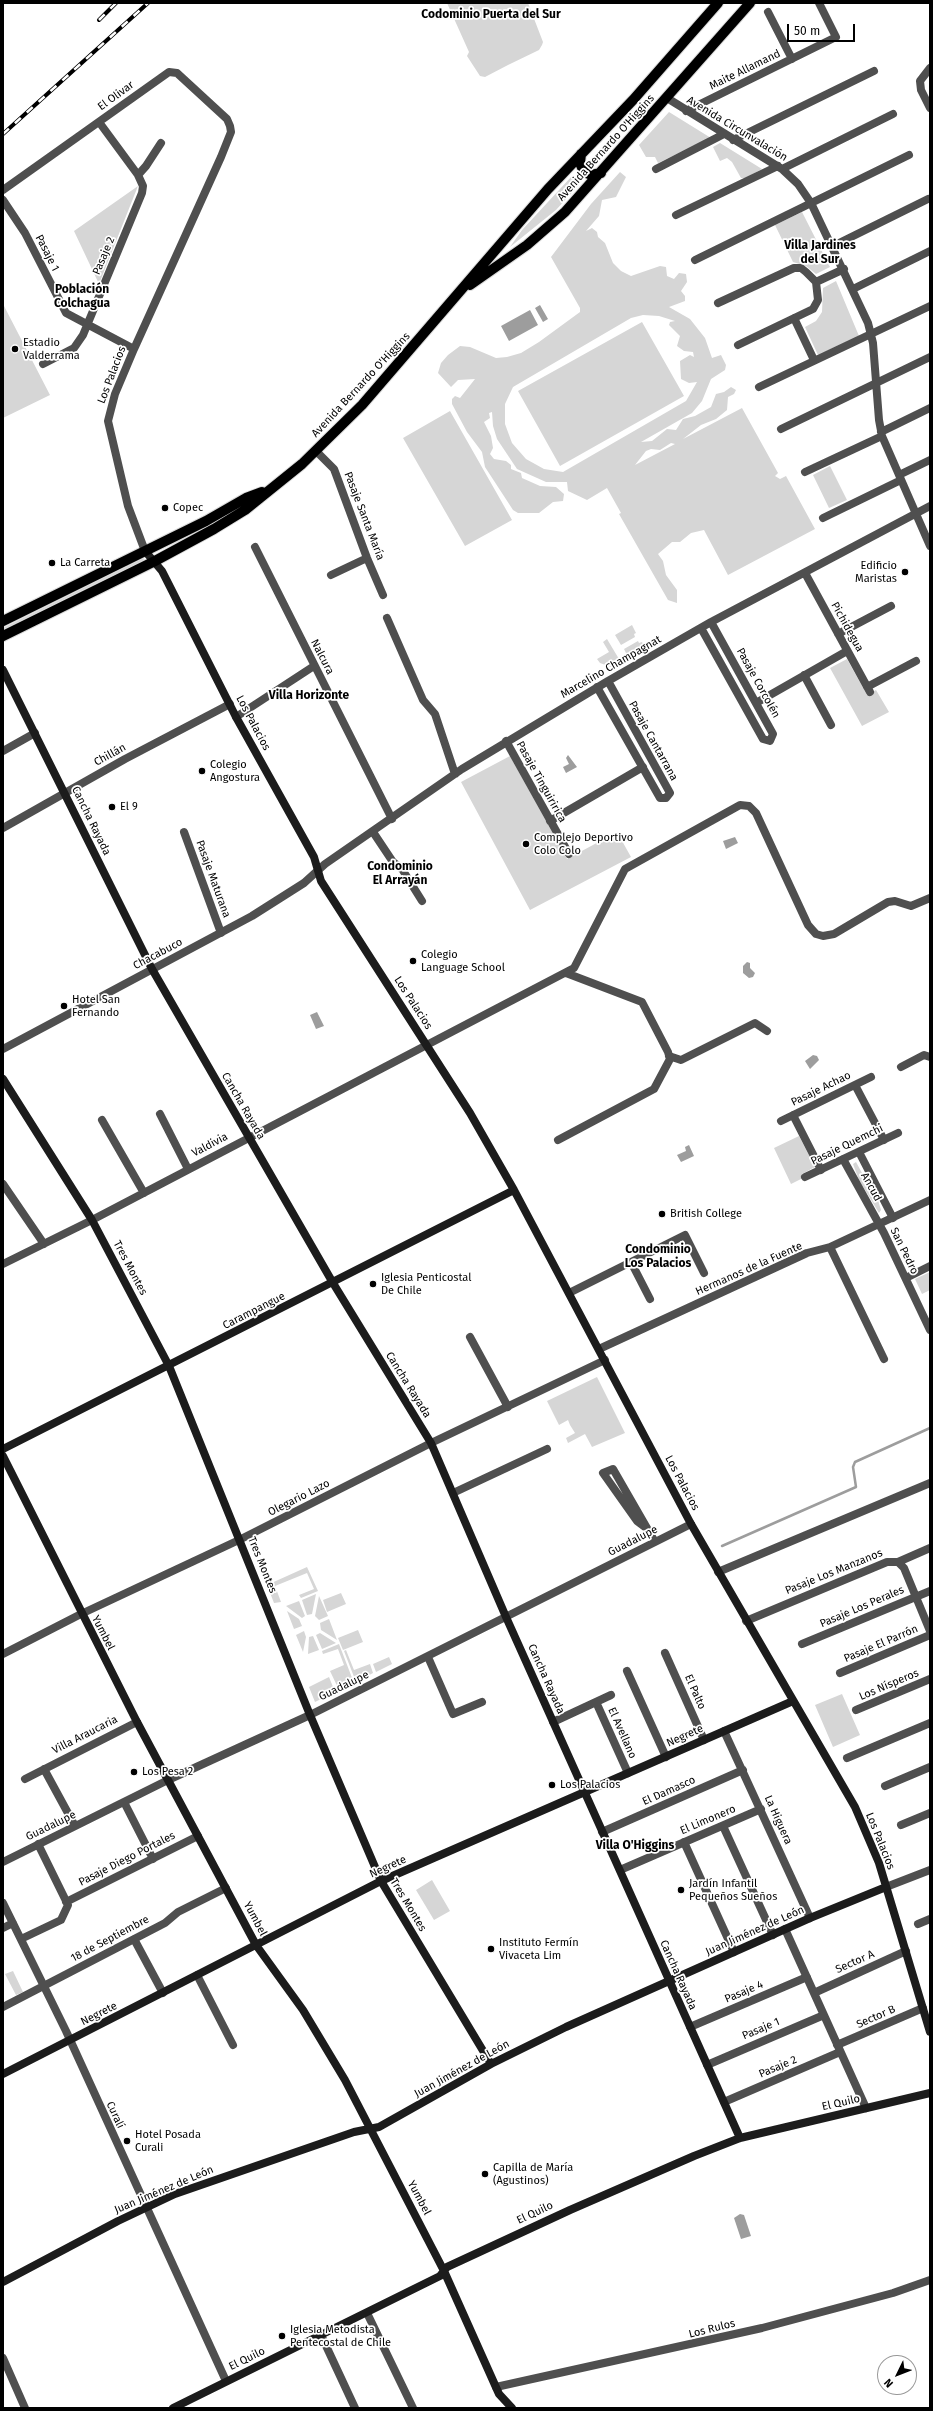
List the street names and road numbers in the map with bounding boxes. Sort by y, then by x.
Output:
street label: Maite Allamand [707,47,783,93]
street label: El Olivar [95,79,137,113]
street label: Avenida Bernardo O'Higgins [555,92,657,204]
street label: Avenida Circunvalación [684,94,790,164]
street label: Pasaje 1 [32,232,62,274]
street label: Pasaje 2 [90,235,118,277]
street label: Avenida Bernardo O'Higgins [309,330,413,440]
street label: Los Palacios [95,344,129,406]
street label: Pasaje Santa María [341,470,387,562]
street label: Pichidegua [828,600,866,654]
street label: Marcelino Champagnat [558,633,664,701]
street label: Nalcura [308,637,336,677]
street label: Pasaje Corcolén [733,646,783,720]
street label: Los Palacios [233,693,273,753]
street label: Pasaje Cantarrana [626,699,680,783]
street label: Pasaje Tinguiririca [513,739,569,825]
street label: Chillán [92,741,128,769]
street label: Cancha Rayada [69,784,113,858]
street label: Pasaje Maturana [193,838,233,920]
street label: Chacabuco [131,935,185,973]
street label: Los Palacios [391,974,435,1032]
street label: Pasaje Achao [789,1069,853,1109]
street label: Cancha Rayada [218,1070,268,1142]
street label: Pasaje Quemchi [809,1122,885,1168]
street label: Valdivia [190,1130,230,1160]
street label: Ancud [858,1170,884,1204]
street label: San Pedro [887,1225,921,1277]
street label: Tres Montes [110,1239,150,1297]
street label: Hermanos de la Fuente [694,1240,804,1298]
street label: Carampangue [221,1290,287,1332]
street label: Cancha Rayada [382,1350,434,1420]
street label: Los Palacios [662,1453,702,1513]
street label: Olegario Lazo [266,1477,332,1519]
street label: Guadalupe [606,1523,660,1559]
street label: Tres Montes [245,1535,279,1595]
street label: Pasaje Los Manzanos [783,1546,885,1598]
street label: Pasaje Los Perales [818,1583,906,1631]
street label: Yumbel [89,1613,117,1653]
street label: Pasaje El Parrón [842,1622,920,1666]
street label: Cancha Rayada [525,1642,567,1716]
street label: Los Nísperos [857,1667,921,1703]
street label: Guadalupe [317,1668,371,1704]
street label: El Palto [681,1672,709,1712]
street label: El Avellano [605,1705,639,1761]
street label: Villa Araucaria [50,1713,120,1757]
street label: Negrete [665,1722,705,1750]
street label: El Damasco [640,1773,698,1809]
street label: La Higuera [761,1793,795,1847]
street label: El Limonero [678,1802,738,1838]
street label: Guadalupe [24,1808,78,1844]
street label: Los Palacios [863,1811,897,1871]
street label: Pasaje Diego Portales [77,1829,177,1889]
street label: Negrete [368,1853,408,1881]
street label: Tres Montes [387,1876,429,1934]
street label: Yumbel [240,1900,270,1938]
street label: Juan Jiménez de León [704,1903,806,1959]
street label: 18 de Septiembre [69,1913,151,1965]
street label: Cancha Rayada [657,1938,699,2012]
street label: Sector A [834,1948,876,1976]
street label: Pasaje 4 [723,1978,765,2006]
street label: Negrete [79,1999,119,2029]
street label: Sector B [854,2003,898,2031]
street label: Pasaje 1 [740,2015,782,2043]
street label: Juan Jiménez de León [412,2037,512,2101]
street label: Pasaje 2 [757,2053,799,2081]
street label: El Quilo [821,2092,861,2114]
street label: Curalí [103,2099,127,2131]
street label: Juan Jiménez de León [112,2163,216,2217]
street label: Yumbel [404,2179,434,2217]
street label: El Quilo [515,2199,555,2227]
street label: Los Rulos [687,2317,737,2341]
street label: El Quilo [227,2345,267,2373]

